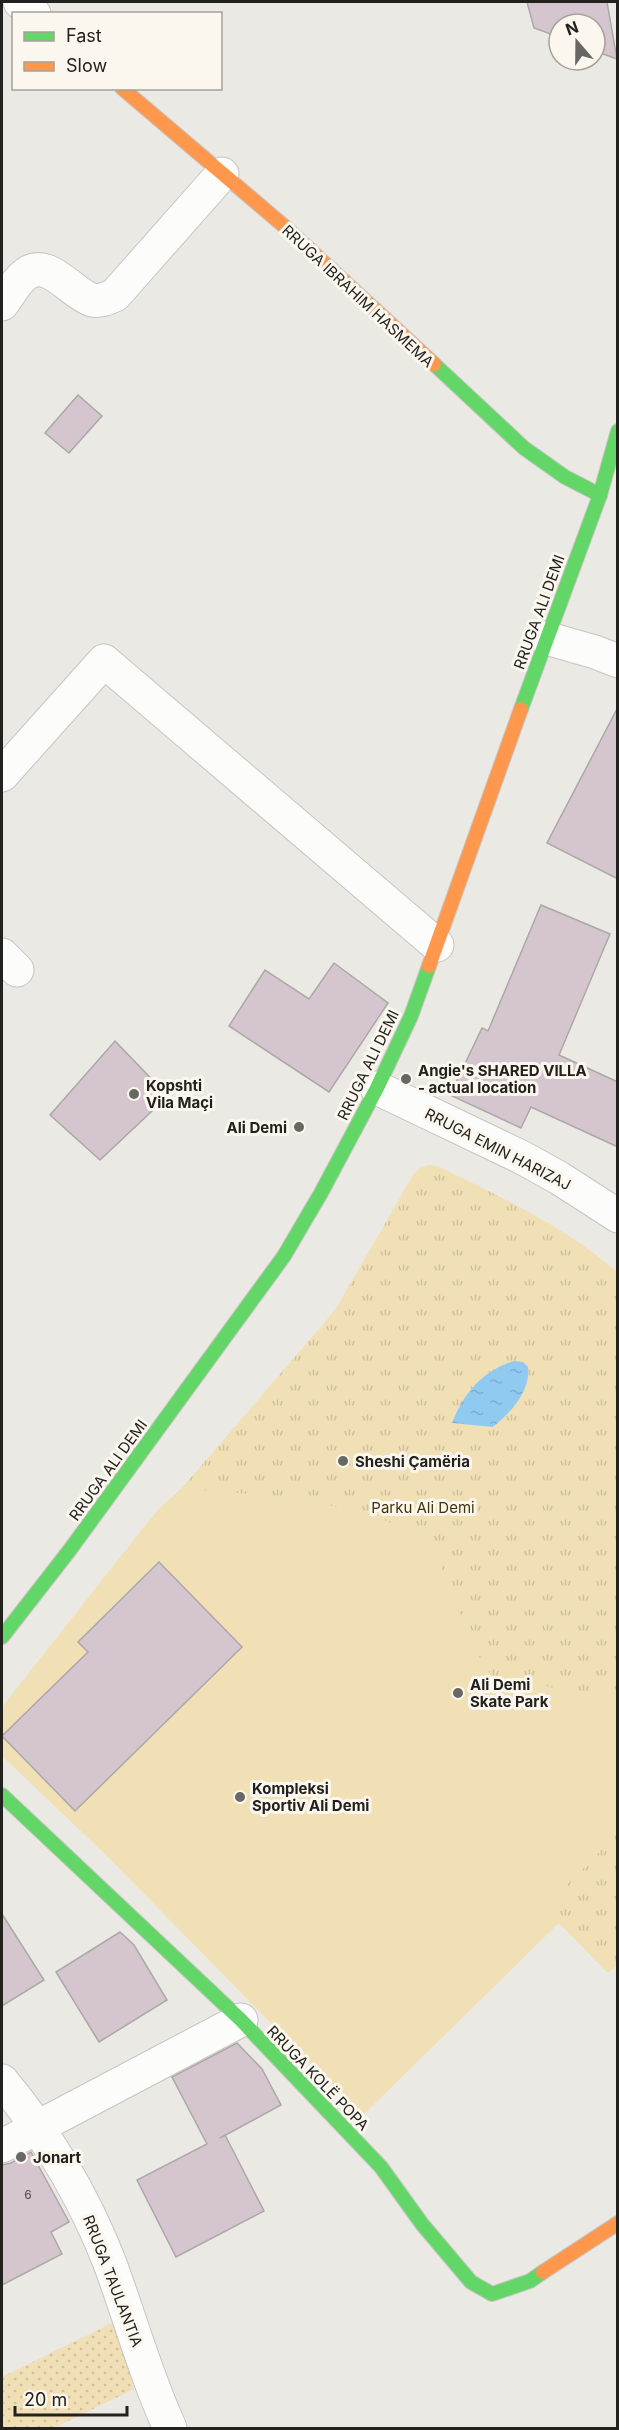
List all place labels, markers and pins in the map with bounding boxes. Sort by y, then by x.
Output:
place label: Angie's SHARED VILLA - actual location [418,1061,587,1097]
marker: Angie's SHARED VILLA - actual location [399,1072,413,1086]
place label: Kopshti Vila Maçi [146,1076,213,1112]
marker: Kopshti Vila Maçi [127,1087,141,1101]
place label: Ali Demi [227,1118,287,1137]
marker: Ali Demi [292,1120,306,1134]
place label: Sheshi Çamëria [355,1452,470,1471]
marker: Sheshi Çamëria [336,1454,350,1468]
place label: Ali Demi Skate Park [470,1675,549,1711]
marker: Ali Demi Skate Park [451,1686,465,1700]
place label: Kompleksi Sportiv Ali Demi [252,1779,369,1815]
marker: Kompleksi Sportiv Ali Demi [233,1790,247,1804]
place label: Jonart [33,2148,81,2167]
marker: Jonart [14,2150,28,2164]

